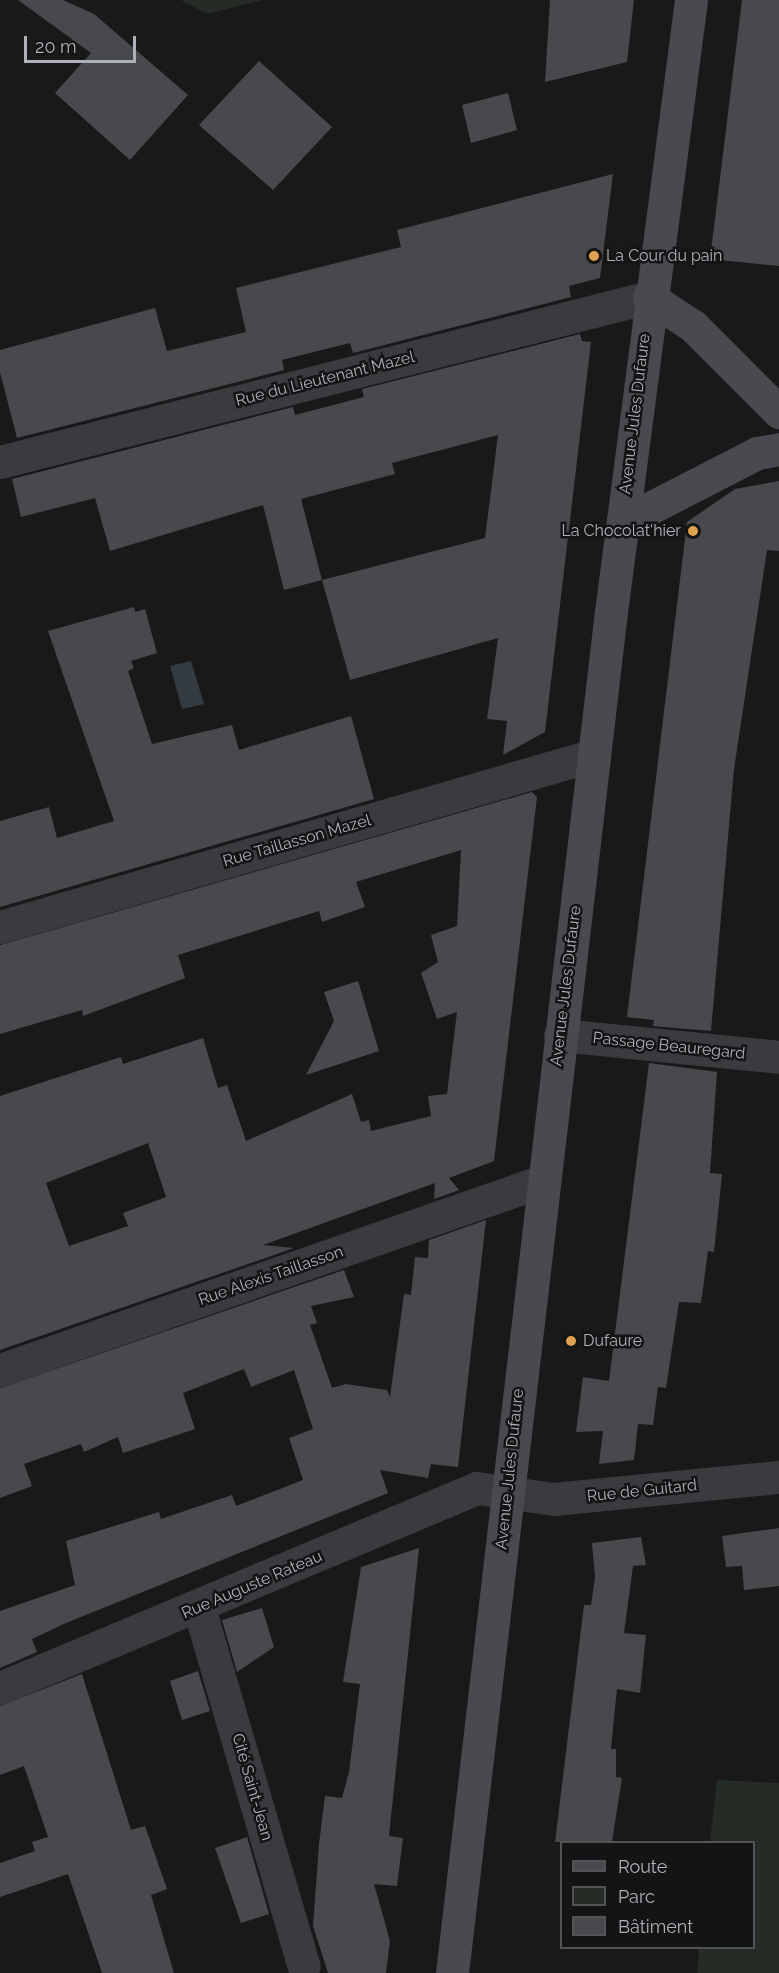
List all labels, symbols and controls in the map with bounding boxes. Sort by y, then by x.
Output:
scale bar [27,24,140,62]
text: 20 m [35,36,77,57]
place label: La Cour du pain [606,246,723,266]
marker: La Cour du pain [587,249,601,263]
street label: Avenue Jules Dufaure [616,332,654,496]
street label: Rue du Lieutenant Mazel [233,347,417,411]
place label: La Chocolat'hier [561,521,681,541]
marker: La Chocolat'hier [686,524,700,538]
street label: Rue Taillasson Mazel [221,811,373,871]
street label: Avenue Jules Dufaure [547,904,585,1068]
street label: Passage Beauregard [592,1028,746,1064]
street label: Rue Alexis Taillasson [196,1242,346,1310]
place label: Dufaure [583,1331,642,1351]
marker: Dufaure [564,1334,578,1348]
street label: Avenue Jules Dufaure [492,1387,528,1551]
street label: Rue de Guitard [586,1476,698,1506]
street label: Rue Auguste Rateau [179,1547,325,1623]
street label: Cité Saint-Jean [228,1731,276,1843]
legend [560,1841,755,1949]
text: Route [618,1856,667,1877]
text: Parc [618,1886,655,1907]
text: Bâtiment [618,1916,693,1937]

